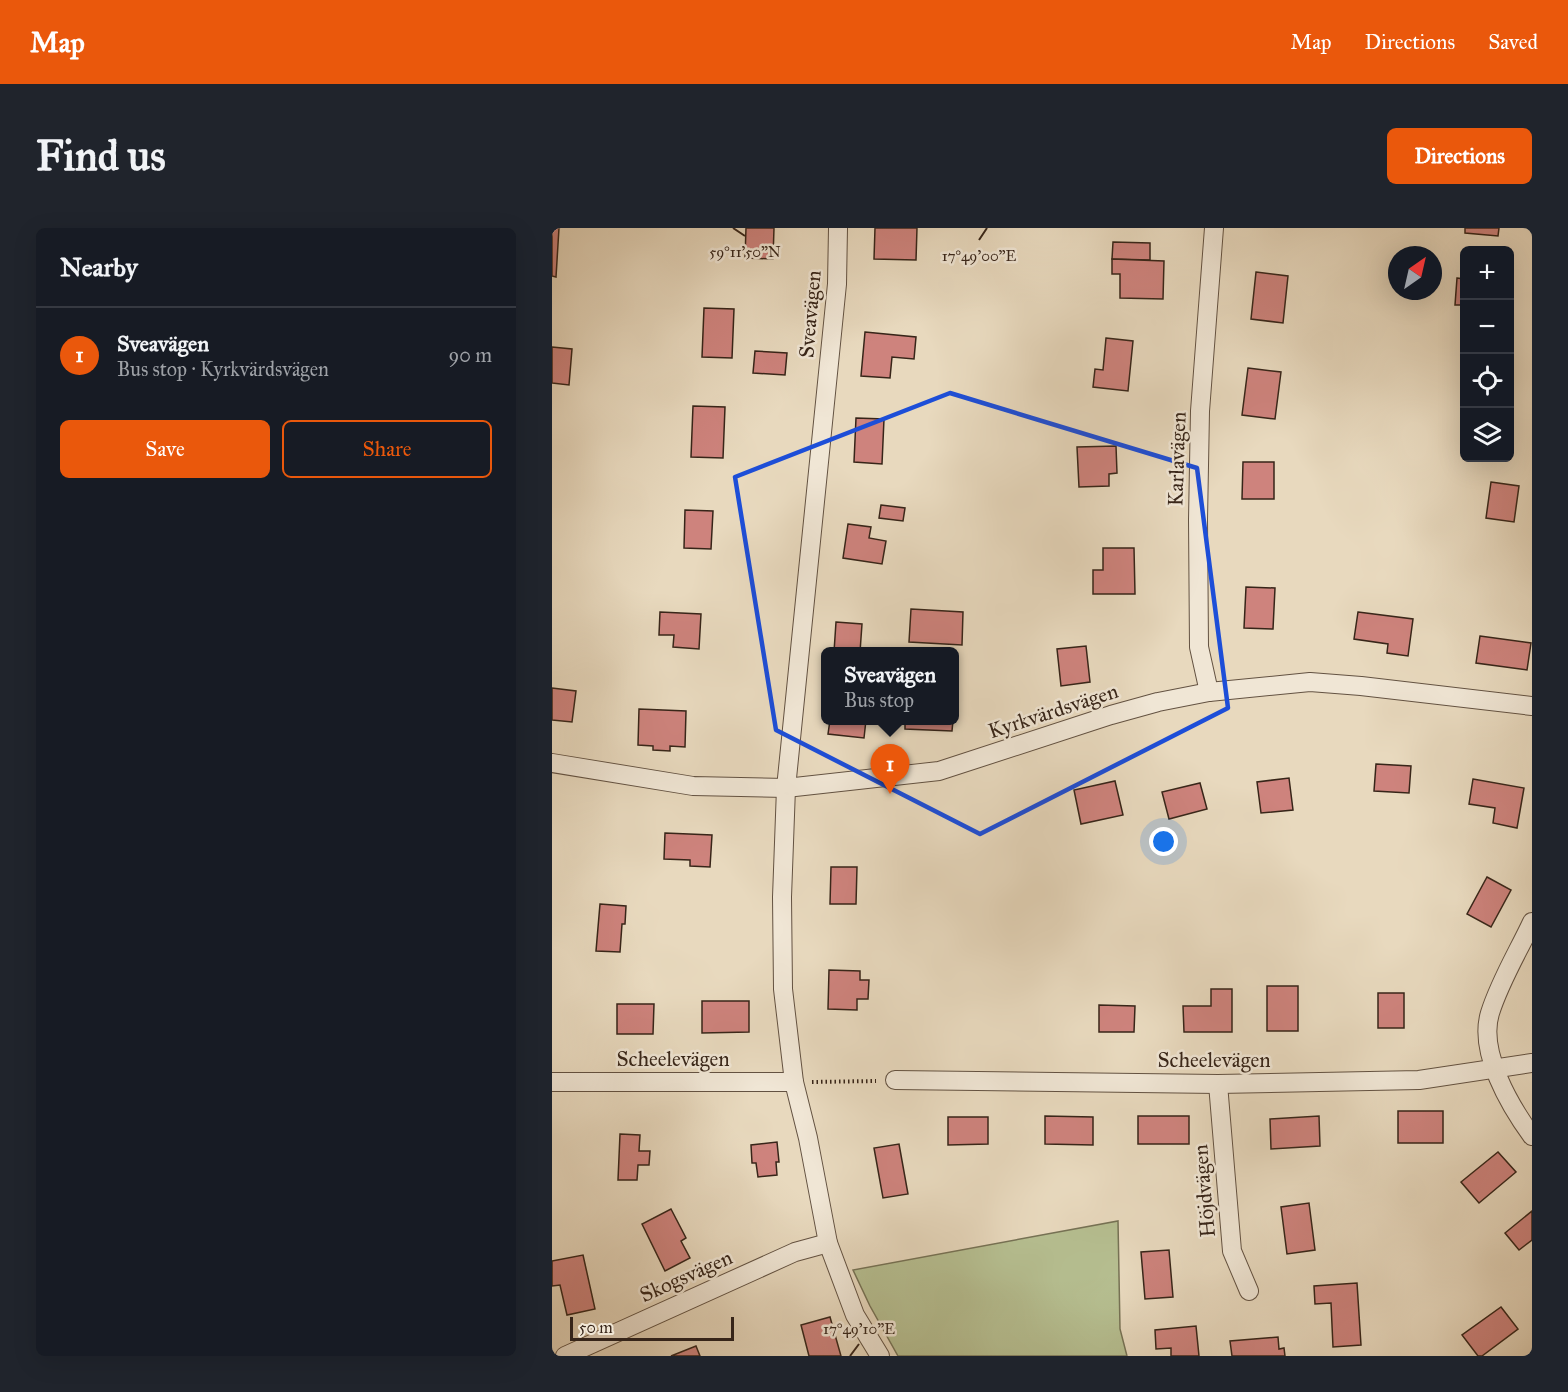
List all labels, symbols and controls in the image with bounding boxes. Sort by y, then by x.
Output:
text: Map [30,25,85,60]
text: Map [1291,29,1332,55]
text: Directions [1365,29,1455,55]
text: Saved [1488,29,1538,55]
button: Directions [1387,128,1532,184]
text: Find us [36,130,166,182]
text: 59°11'50"N [709,243,781,261]
north arrow [1388,246,1442,300]
map controls [1460,246,1514,462]
button: + [1460,246,1514,300]
text: 17°49'00"E [942,247,1017,265]
text: Nearby [60,251,138,283]
street label: Sveavägen [793,269,827,359]
button: − [1460,300,1514,354]
text: Sveavägen [117,330,209,357]
text: 1 [76,343,83,367]
text: 90 m [449,343,492,367]
button: locate [1460,354,1514,408]
text: Bus stop · Kyrkvärdsvägen [117,357,329,381]
button: layers [1460,408,1514,462]
street label: Karlavägen [1162,411,1192,507]
button: Save [60,420,270,478]
button: Share [282,420,492,478]
popup [821,647,959,725]
text: Sveavägen [844,661,936,688]
street label: Kyrkvärdsvägen [985,678,1121,744]
text: Bus stop [844,688,914,712]
pin: 1 [870,744,910,794]
your location [1149,827,1178,856]
street label: Scheelevägen [616,1046,730,1072]
street label: Scheelevägen [1157,1047,1271,1073]
street label: Höjdvägen [1187,1144,1221,1238]
street label: Skogsvägen [636,1244,736,1308]
scale bar [570,1314,734,1342]
text: 50 m [579,1318,613,1337]
text: 17°49'10"E [823,1320,895,1338]

